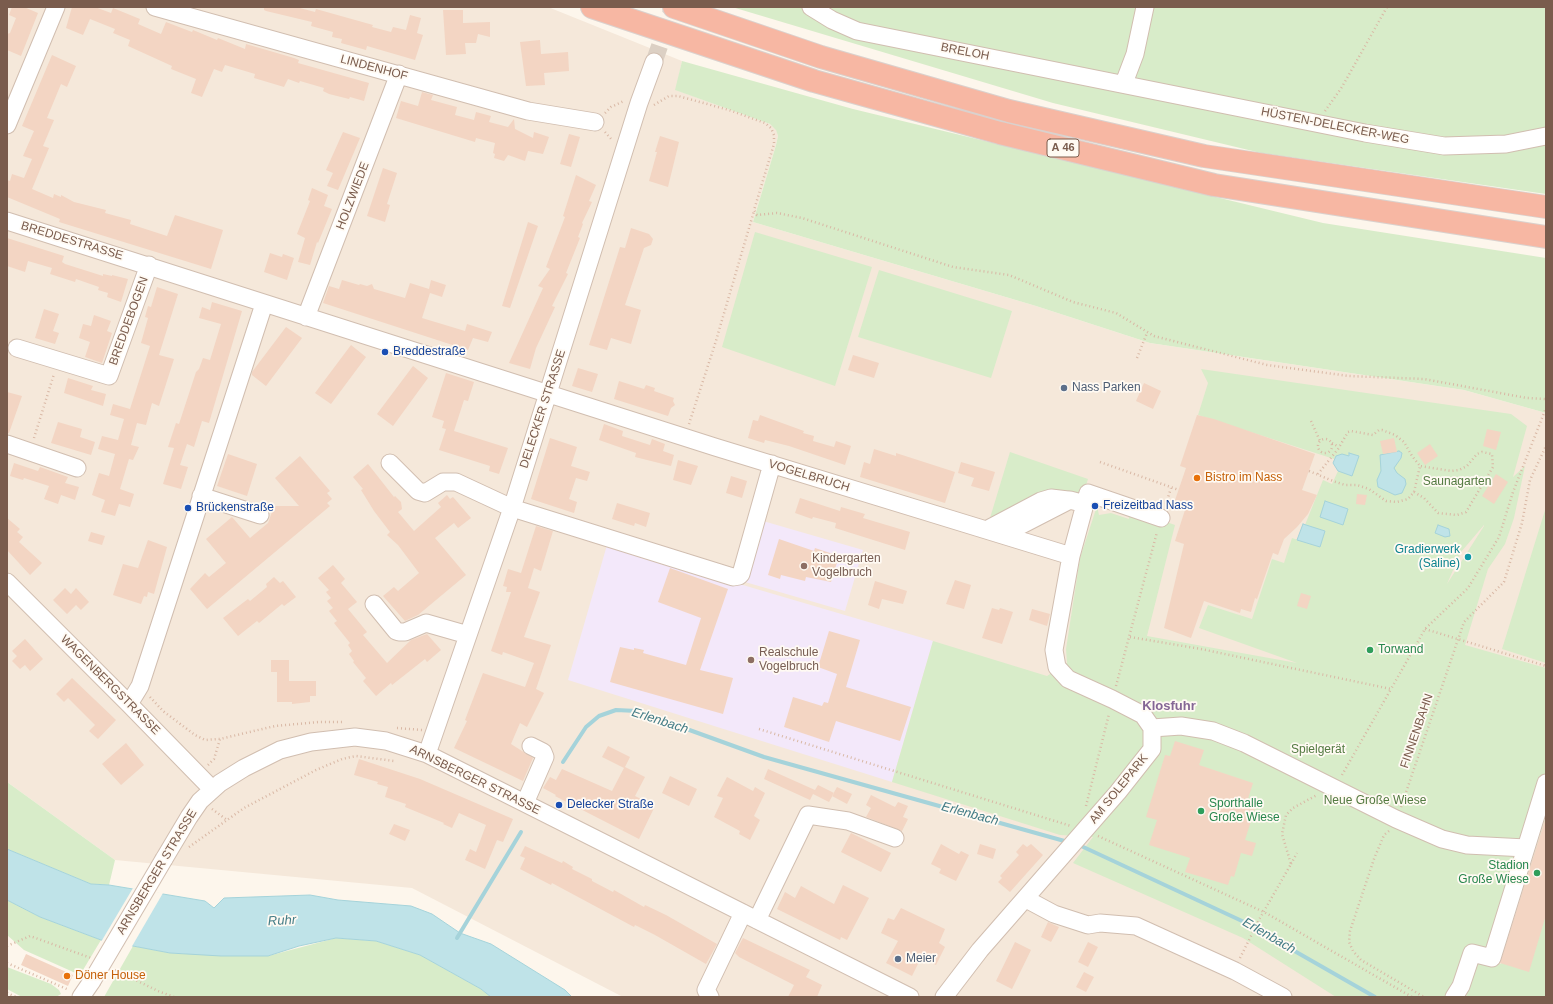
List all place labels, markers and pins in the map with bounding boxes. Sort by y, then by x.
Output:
place label: Breddestraße [393,345,466,359]
marker: Breddestraße [380,347,390,357]
place label: Nass Parken [1072,381,1141,395]
marker: Nass Parken [1059,383,1069,393]
place label: Bistro im Nass [1205,471,1282,485]
marker: Bistro im Nass [1192,473,1202,483]
place label: Freizeitbad Nass [1103,499,1193,513]
place label: Brückenstraße [196,501,274,515]
marker: Freizeitbad Nass [1090,501,1100,511]
marker: Brückenstraße [183,503,193,513]
place label: Gradierwerk (Saline) [1395,543,1460,571]
place label: Kindergarten Vogelbruch [812,552,881,580]
marker: Gradierwerk (Saline) [1463,552,1473,562]
marker: Kindergarten Vogelbruch [799,561,809,571]
place label: Torwand [1378,643,1423,657]
marker: Torwand [1365,645,1375,655]
place label: Realschule Vogelbruch [759,646,819,674]
marker: Realschule Vogelbruch [746,655,756,665]
place label: Sporthalle Große Wiese [1209,797,1280,825]
place label: Delecker Straße [567,798,654,812]
marker: Delecker Straße [554,800,564,810]
marker: Sporthalle Große Wiese [1196,806,1206,816]
place label: Stadion Große Wiese [1458,859,1529,887]
marker: Stadion Große Wiese [1532,868,1542,878]
place label: Meier [906,952,936,966]
marker: Meier [893,954,903,964]
place label: Döner House [75,969,146,983]
marker: Döner House [62,971,72,981]

